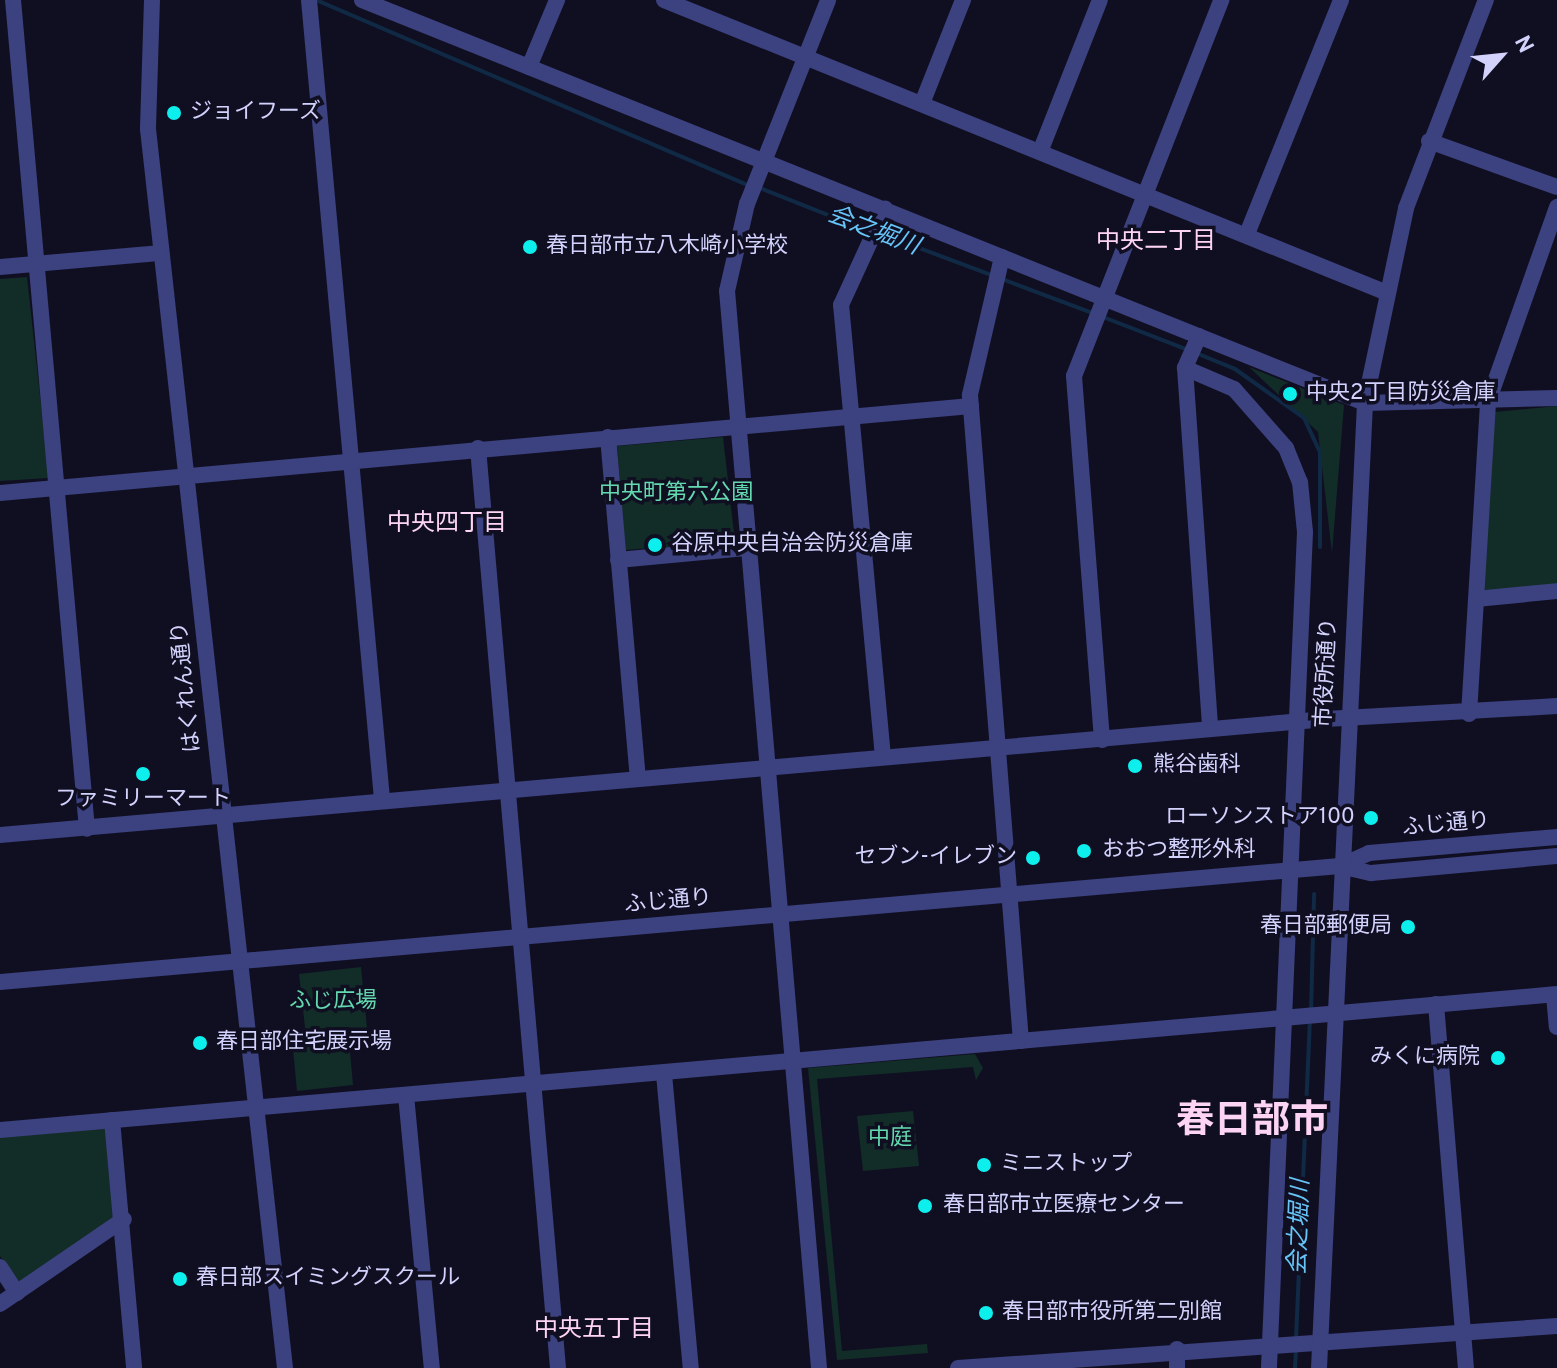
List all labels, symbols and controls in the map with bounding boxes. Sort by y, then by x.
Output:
north arrow [1461,16,1541,96]
text: N [1507,32,1538,58]
place label: ジョイフーズ [190,100,322,126]
marker: ジョイフーズ [165,104,183,122]
water label: 会之堀川 [823,201,923,263]
district label: 中央二丁目 [1096,229,1216,257]
place label: 春日部市立八木崎小学校 [546,234,788,260]
marker: 春日部市立八木崎小学校 [521,238,539,256]
place label: 中央2丁目防災倉庫 [1306,381,1495,407]
marker: 中央2丁目防災倉庫 [1281,385,1299,403]
park label: 中央町第六公園 [599,481,753,507]
district label: 中央四丁目 [387,511,507,539]
place label: 谷原中央自治会防災倉庫 [671,532,913,558]
marker: 谷原中央自治会防災倉庫 [646,536,664,554]
street label: 市役所通り [1311,617,1343,729]
street label: はくれん通り [167,620,207,754]
place label: 熊谷歯科 [1153,753,1241,779]
marker: 熊谷歯科 [1124,755,1146,777]
marker: ファミリーマート [134,765,152,783]
place label: ファミリーマート [55,787,231,813]
place label: ローソンストア100 [1165,805,1355,831]
street label: ふじ通り [1401,808,1491,842]
marker: ローソンストア100 [1362,809,1380,827]
place label: おおつ整形外科 [1102,838,1256,864]
marker: おおつ整形外科 [1073,840,1095,862]
place label: セブン-イレブン [854,845,1017,871]
marker: セブン-イレブン [1024,849,1042,867]
street label: ふじ通り [623,885,713,919]
place label: 春日部郵便局 [1260,914,1392,940]
marker: 春日部郵便局 [1399,918,1417,936]
park label: ふじ広場 [289,989,377,1015]
place label: 春日部住宅展示場 [216,1030,392,1056]
marker: 春日部住宅展示場 [191,1034,209,1052]
place label: みくに病院 [1370,1045,1480,1071]
marker: みくに病院 [1487,1047,1509,1069]
district label: 春日部市 [1176,1100,1328,1146]
park label: 中庭 [868,1126,912,1152]
place label: ミニストップ [1000,1152,1132,1178]
marker: ミニストップ [975,1156,993,1174]
water label: 会之堀川 [1285,1179,1317,1275]
place label: 春日部市立医療センター [943,1193,1185,1219]
marker: 春日部市立医療センター [914,1195,936,1217]
place label: 春日部スイミングスクール [196,1266,460,1292]
marker: 春日部スイミングスクール [171,1270,189,1288]
place label: 春日部市役所第二別館 [1002,1300,1222,1326]
marker: 春日部市役所第二別館 [977,1304,995,1322]
district label: 中央五丁目 [534,1317,654,1345]

